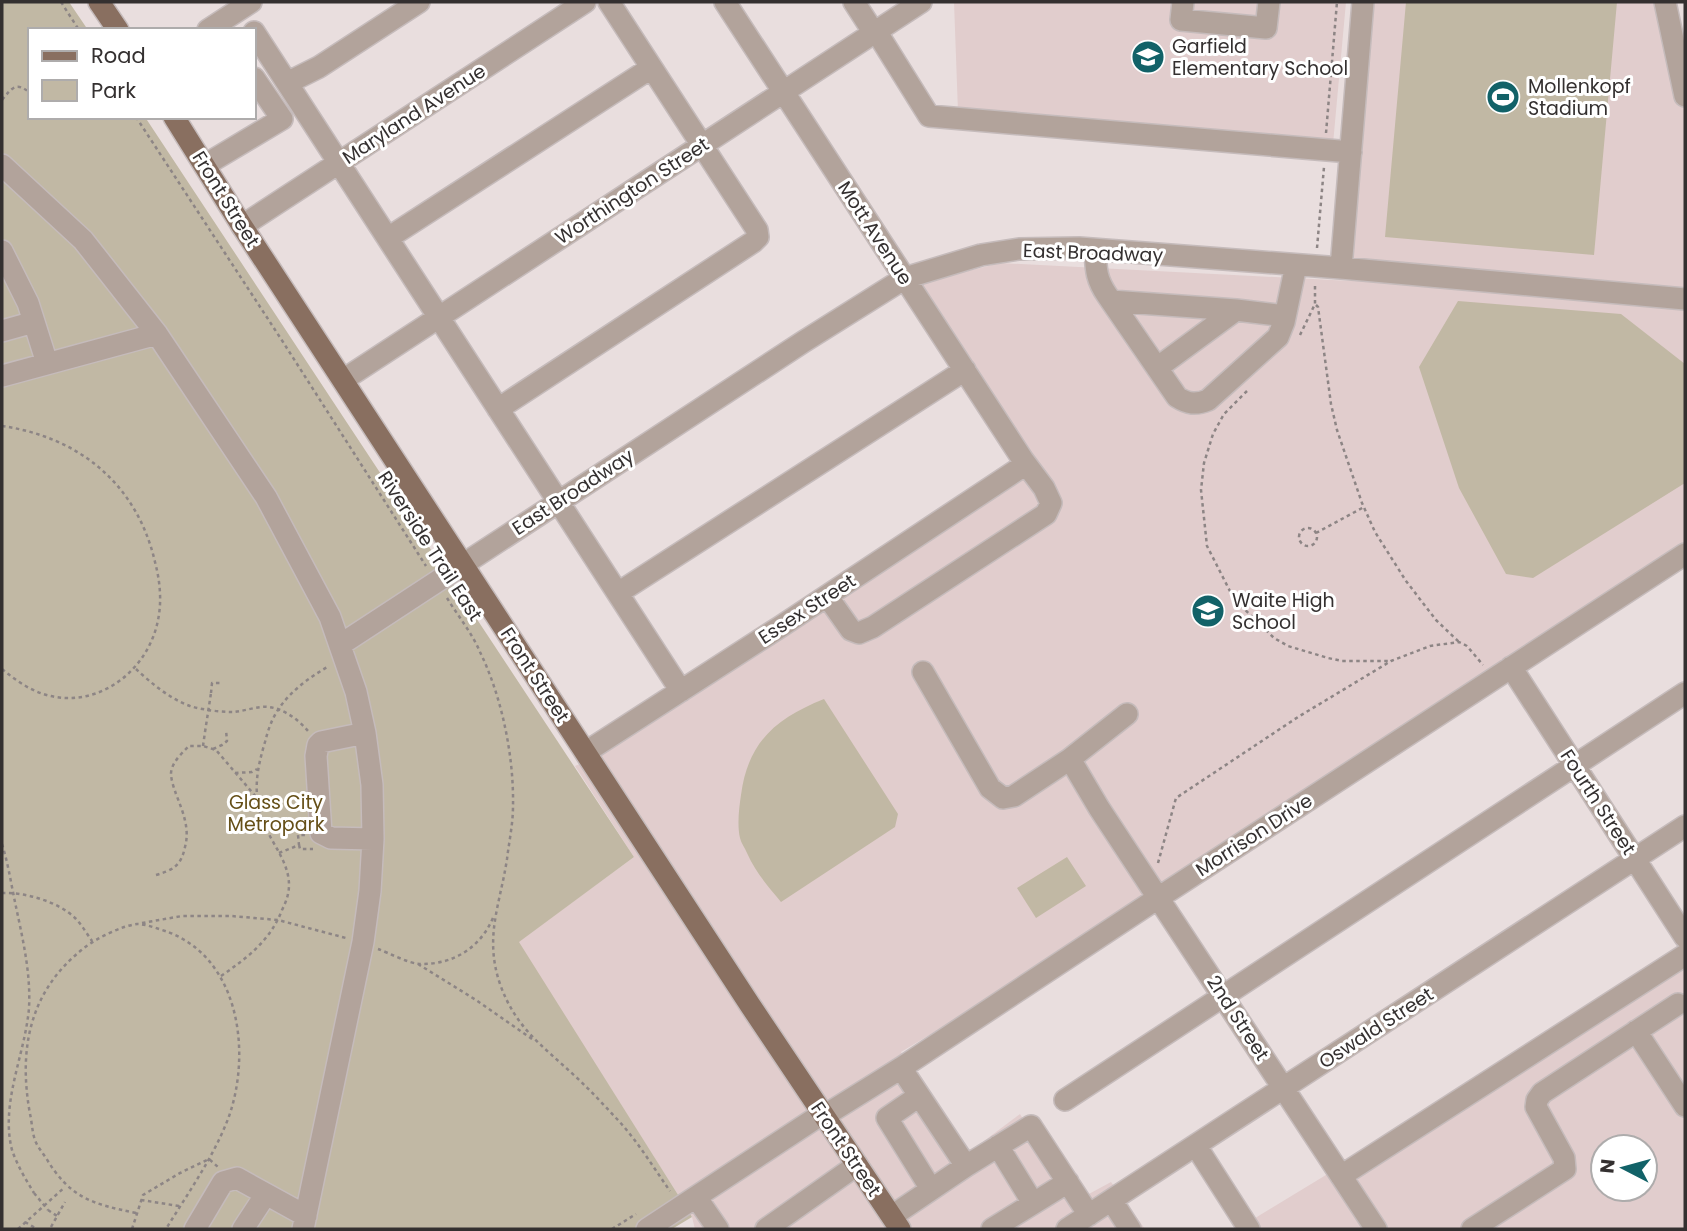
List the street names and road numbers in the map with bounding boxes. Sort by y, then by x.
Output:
street label: Maryland Avenue [337,57,491,171]
street label: Worthington Street [550,131,714,251]
street label: Front Street [186,146,266,252]
street label: Mott Avenue [831,176,919,290]
street label: East Broadway [1022,237,1164,269]
street label: East Broadway [507,442,639,542]
street label: Riverside Trail East [371,466,489,626]
street label: Essex Street [753,567,861,651]
street label: Front Street [494,622,576,728]
street label: Fourth Street [1554,744,1642,860]
street label: Morrison Drive [1190,787,1318,883]
street label: 2nd Street [1200,970,1276,1066]
street label: Oswald Street [1314,981,1439,1075]
street label: Front Street [804,1096,888,1202]

